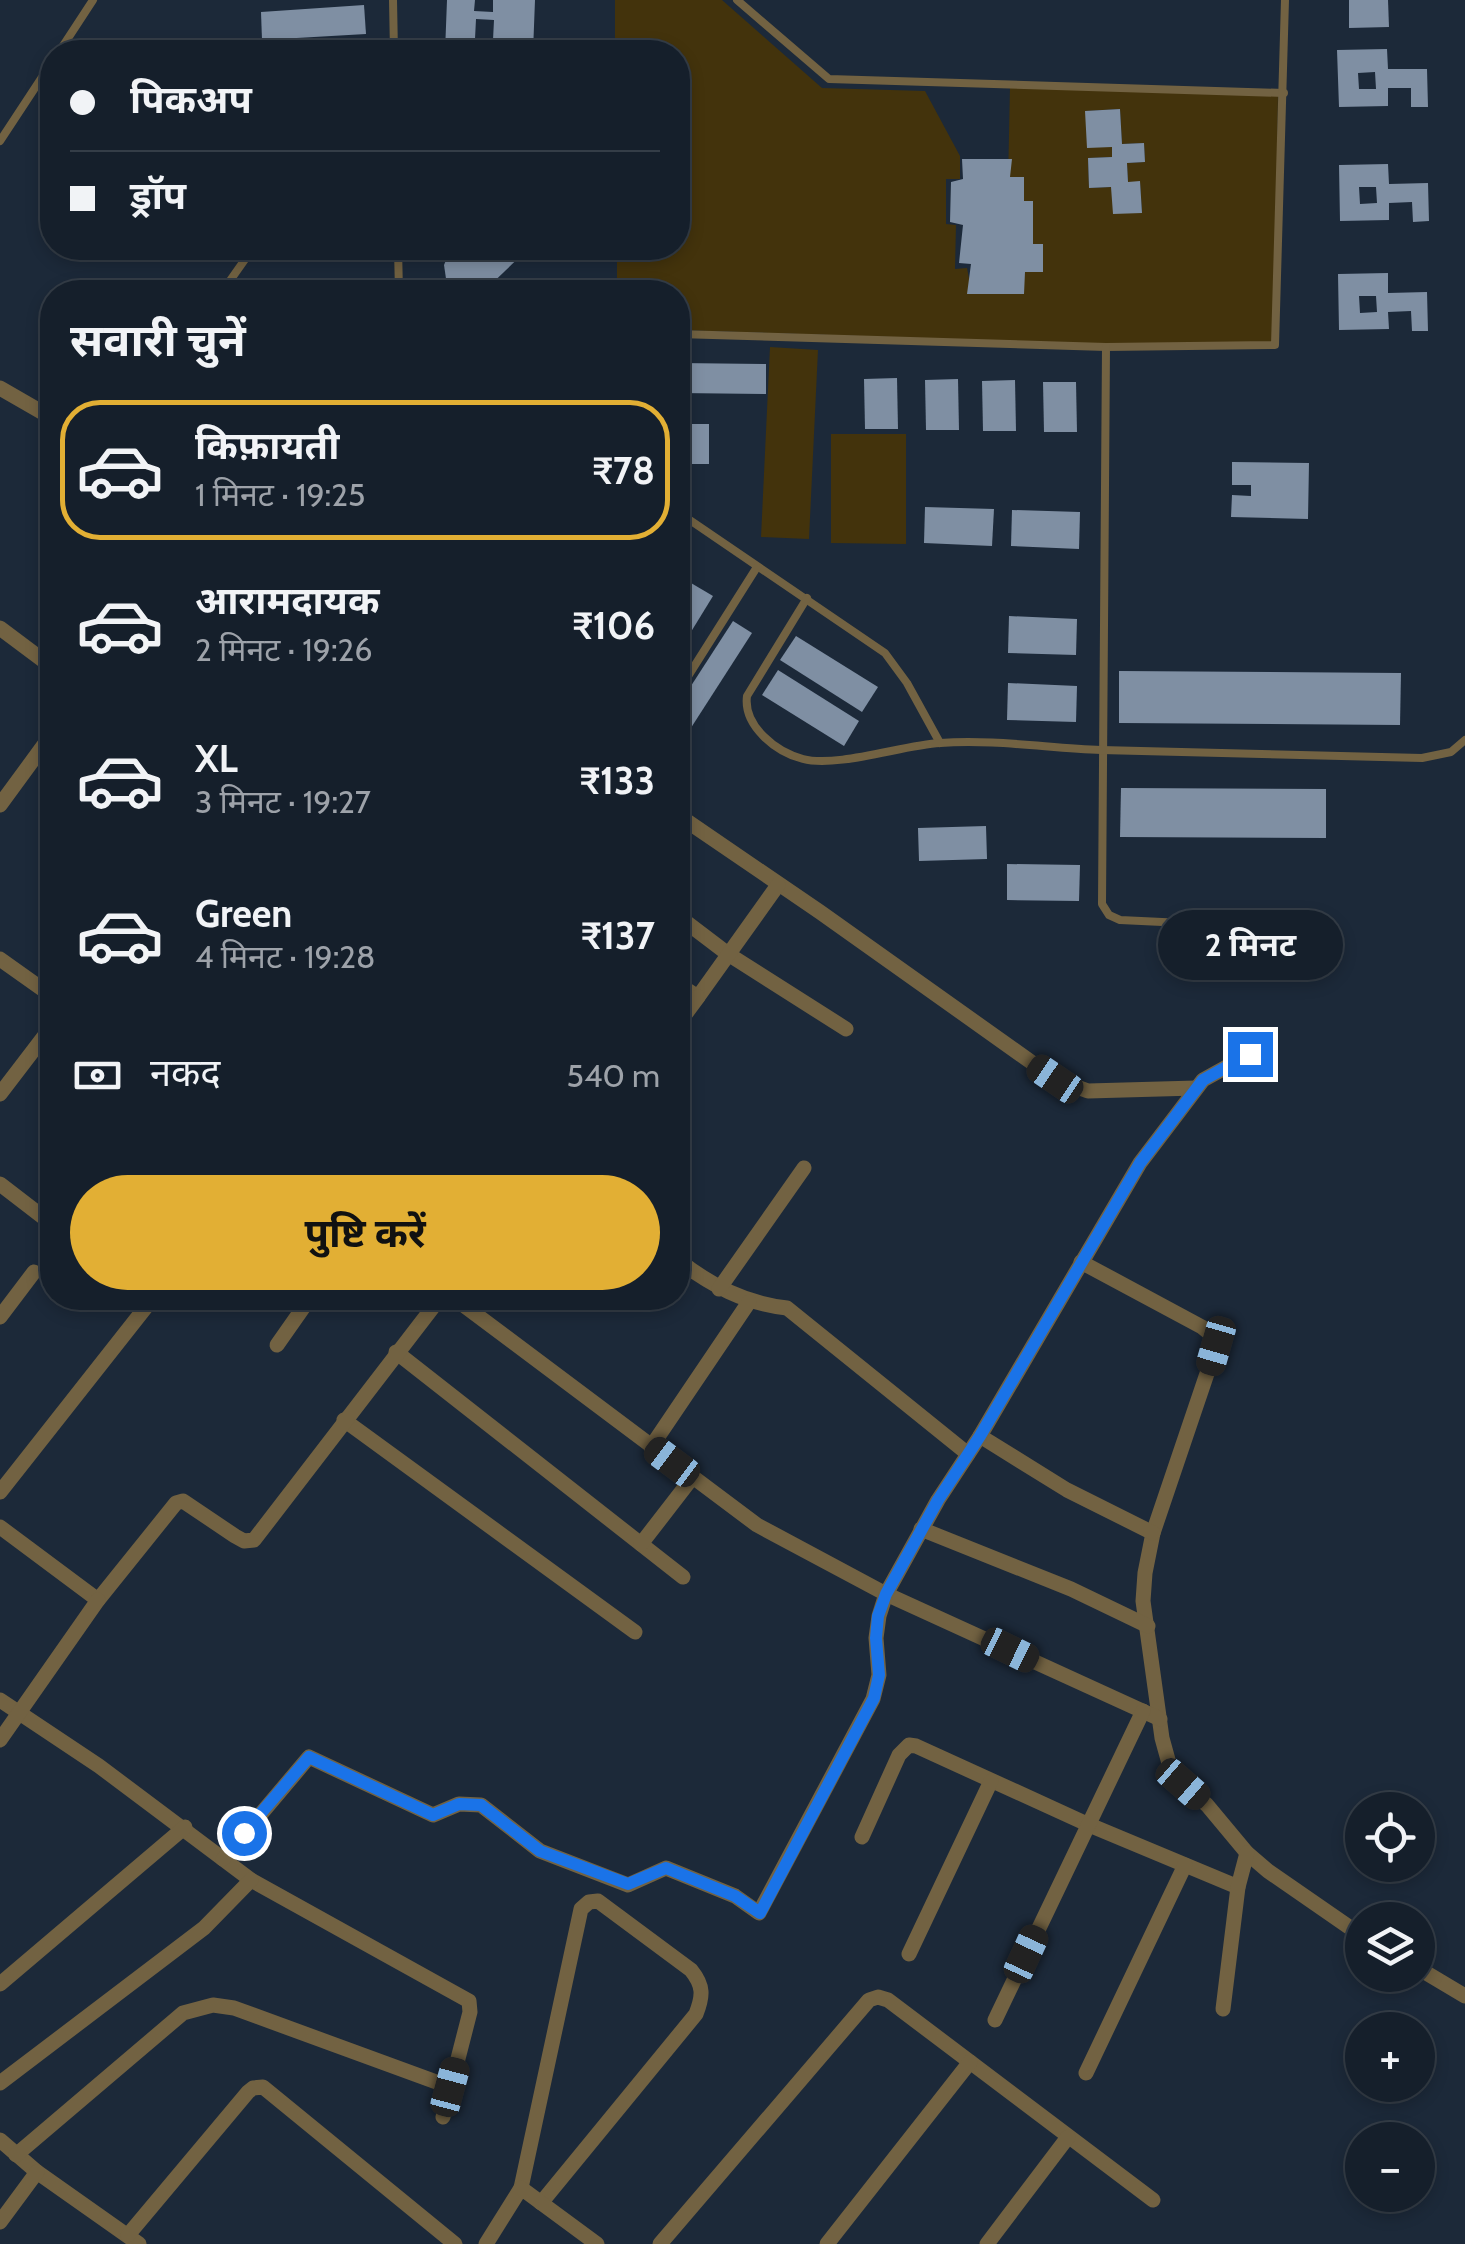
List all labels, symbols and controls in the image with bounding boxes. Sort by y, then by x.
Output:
text: पिकअप [130,76,252,123]
text: ड्रॉप [130,172,186,219]
text: सवारी चुनें [70,313,246,367]
text: किफ़ायती [195,422,339,469]
icon: car [75,425,165,515]
text: ₹78 [592,447,655,494]
text: 1 मिनट · 19:25 [195,475,365,514]
text: आरामदायक [195,577,379,624]
icon: car [75,580,165,670]
text: ₹106 [572,602,655,649]
text: 2 मिनट · 19:26 [195,630,373,669]
icon: car [75,735,165,825]
text: XL [195,735,238,782]
text: ₹133 [579,757,655,804]
text: 3 मिनट · 19:27 [195,782,371,821]
icon: car [75,890,165,980]
text: Green [195,890,292,937]
callout: 2 मिनट [1158,909,1342,979]
text: ₹137 [580,912,655,959]
text: 2 मिनट [1205,925,1296,964]
text: 4 मिनट · 19:28 [195,937,375,976]
route end [1228,1032,1273,1077]
icon: cash [70,1048,125,1103]
text: नकद [150,1049,220,1096]
car [1022,1050,1088,1108]
text: 540 m [567,1056,660,1095]
button: पुष्टि करें [70,1175,660,1290]
car [1193,1313,1239,1379]
car [639,1432,705,1492]
car [976,1623,1044,1677]
car [1151,1753,1215,1815]
map controls [1345,1792,1435,2212]
button: locate [1345,1792,1435,1882]
route start [222,1811,267,1856]
button: layers [1345,1902,1435,1992]
car [1000,1920,1052,1988]
button: + [1345,2012,1435,2102]
car [428,2054,472,2120]
button: − [1345,2122,1435,2212]

